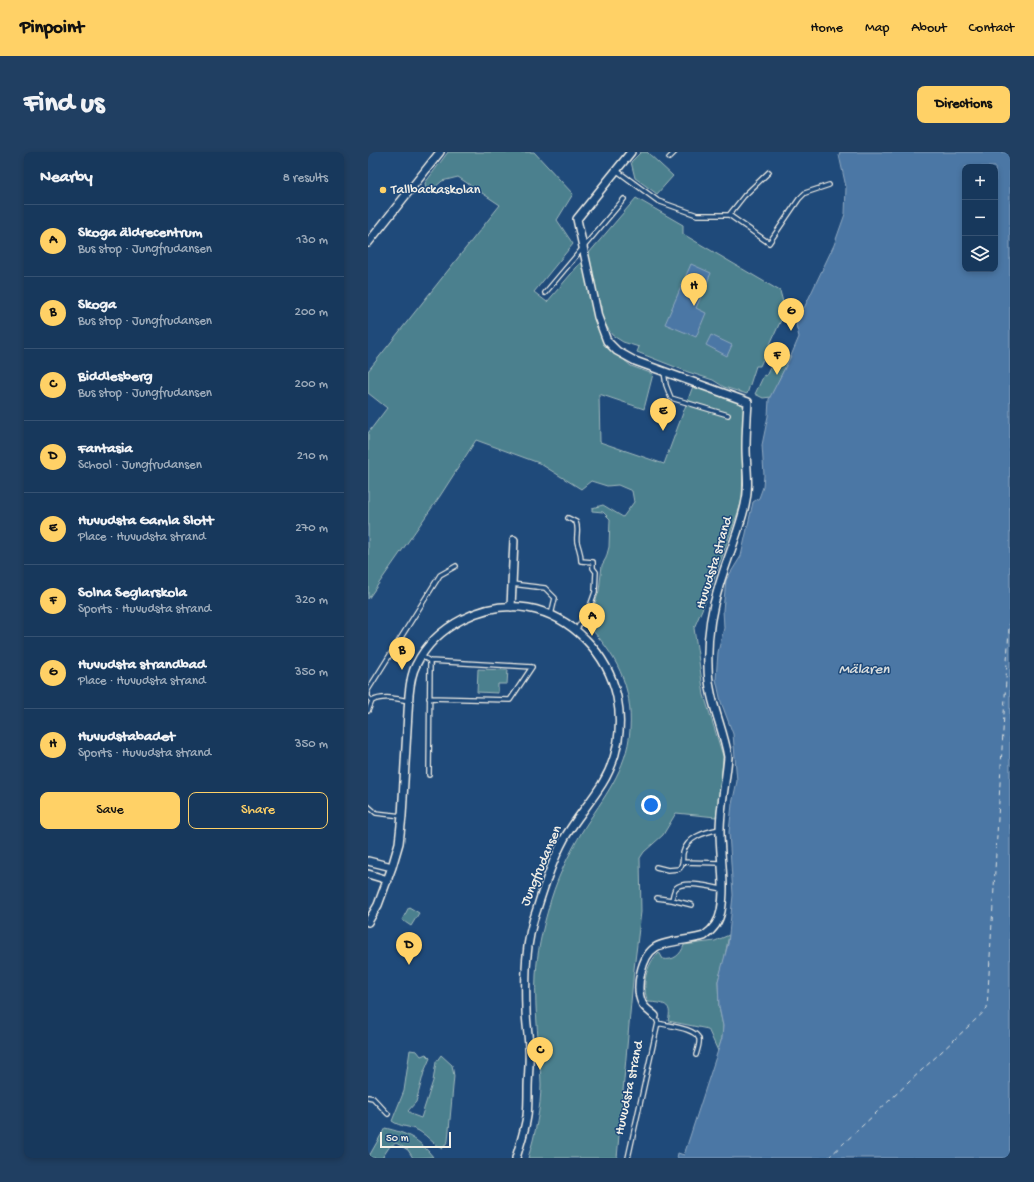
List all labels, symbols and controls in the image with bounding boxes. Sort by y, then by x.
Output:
text: Pinpoint [20,17,84,40]
text: Home [811,20,843,37]
text: Map [865,20,889,37]
text: About [911,20,947,37]
text: Contact [969,20,1014,37]
button: Directions [917,86,1010,123]
text: Find us [24,88,104,121]
map controls [962,164,998,272]
button: + [962,164,998,200]
text: Nearby [40,168,93,188]
text: 8 results [283,171,328,186]
place label: Tallbackaskolan [390,182,481,199]
marker: Tallbackaskolan [378,185,388,195]
button: − [962,200,998,236]
text: Skoga äldrecentrum [78,224,202,242]
text: A [49,233,57,248]
text: 130 m [296,233,328,248]
button: layers [962,236,998,272]
text: Bus stop · Jungfrudansen [78,242,212,257]
pin: H [681,273,707,306]
text: Skoga [78,296,116,314]
pin: G [778,298,804,331]
text: B [50,305,56,320]
text: 200 m [295,305,328,320]
text: Bus stop · Jungfrudansen [78,314,212,329]
pin: F [764,342,790,375]
text: Biddlesberg [78,368,153,386]
text: C [49,377,57,392]
text: 200 m [295,377,328,392]
text: Bus stop · Jungfrudansen [78,386,212,401]
pin: E [650,398,676,431]
text: Fantasia [78,440,133,458]
text: D [49,449,57,464]
text: 210 m [297,449,328,464]
text: School · Jungfrudansen [78,458,202,473]
text: Huvudsta Gamla Slott [78,512,213,530]
street label: Huvudsta strand [693,513,738,611]
text: E [49,521,57,536]
text: 270 m [295,521,328,536]
text: Place · Huvudsta strand [78,530,206,545]
text: Solna Seglarskola [78,584,187,602]
text: F [50,593,56,608]
text: 320 m [295,593,328,608]
text: Sports · Huvudsta strand [78,602,211,617]
pin: A [579,603,605,636]
pin: B [389,637,415,670]
text: Huvudsta strandbad [78,656,206,674]
water label: Mälaren [839,661,890,679]
text: G [49,665,57,680]
text: 350 m [295,665,328,680]
text: Place · Huvudsta strand [78,674,206,689]
text: Huvudstabadet [78,728,175,746]
text: H [49,737,57,752]
text: 350 m [295,737,328,752]
text: Sports · Huvudsta strand [78,746,211,761]
button: Save [40,792,180,829]
button: Share [188,792,328,829]
your location [641,795,661,815]
street label: Jungfrudansen [517,823,567,909]
pin: D [396,932,422,965]
pin: C [527,1037,553,1070]
street label: Huvudsta strand [612,1038,649,1137]
scale bar [380,1130,451,1149]
text: 50 m [386,1133,408,1145]

